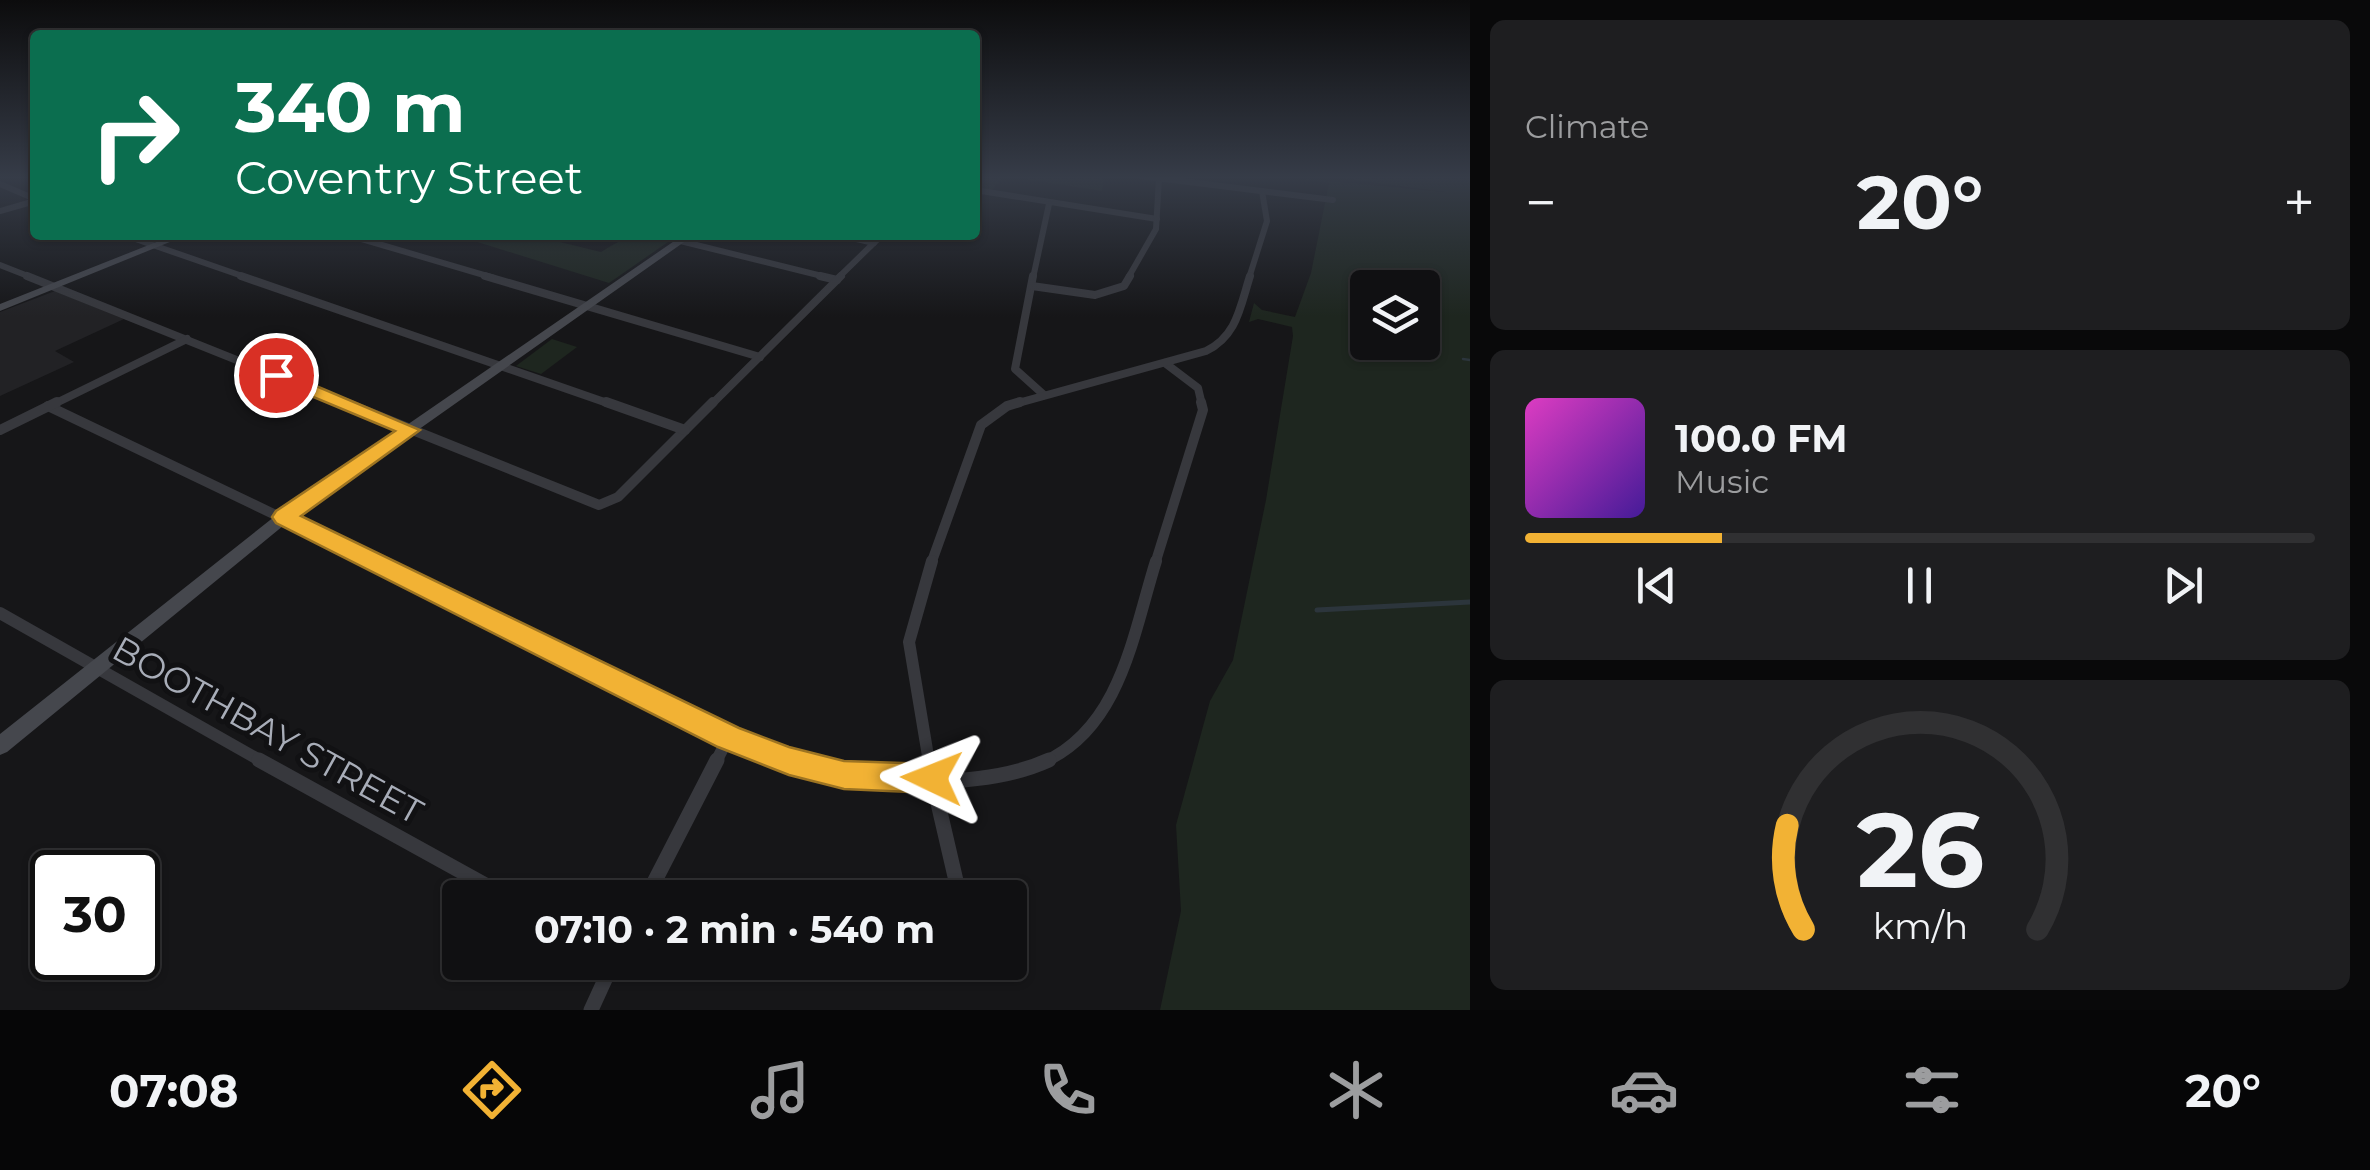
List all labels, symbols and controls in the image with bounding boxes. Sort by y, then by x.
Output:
text: 340 m [235,64,465,150]
icon: right [70,70,200,200]
text: Climate [1525,107,1649,146]
text: Coventry Street [235,150,583,205]
text: 20° [1857,156,1983,248]
text: − [1525,169,1557,236]
text: + [2283,169,2315,236]
map controls [1350,270,1440,360]
button: layers [1350,270,1440,360]
pin [234,333,319,418]
icon: arrive [249,348,304,403]
text: 100.0 FM [1675,415,1848,462]
text: Music [1675,462,1769,501]
icon: previous [1629,558,1684,613]
icon: pause [1892,558,1947,613]
icon: next [2156,558,2211,613]
street label: BOOTHBAY STREET [105,627,431,833]
position arrow [880,726,984,830]
text: 26 [1856,786,1984,913]
speed limit sign: 30 [30,850,160,980]
text: km/h [1872,904,1968,948]
text: 07:10 · 2 min · 540 m [534,906,935,953]
icon: directions [457,1055,527,1125]
icon: music [745,1055,815,1125]
icon: phone [1033,1055,1103,1125]
icon: climate [1321,1055,1391,1125]
icon: car [1609,1055,1679,1125]
icon: filters [1897,1055,1967,1125]
text: 07:08 [109,1063,238,1118]
text: 20° [2185,1063,2261,1118]

